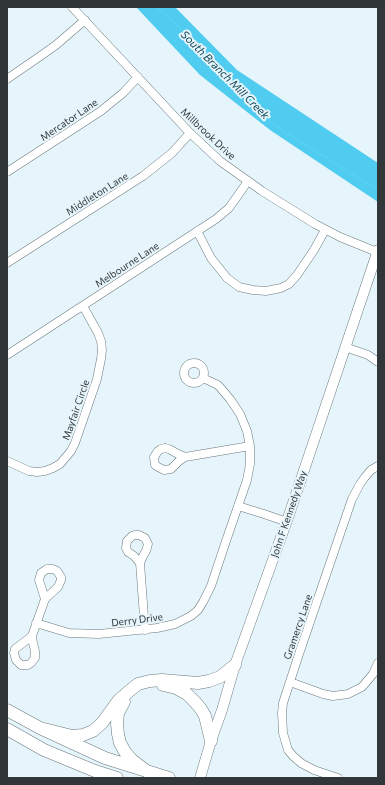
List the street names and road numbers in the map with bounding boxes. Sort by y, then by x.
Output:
street label: Mercator Lane [38,96,100,144]
street label: Millbrook Drive [178,106,238,162]
street label: Middleton Lane [64,170,130,218]
street label: Melbourne Lane [93,240,161,290]
street label: Mayfair Circle [60,378,92,442]
street label: John F Kennedy Way [268,469,310,559]
street label: Gramercy Lane [281,593,315,661]
street label: Derry Drive [111,611,163,629]

